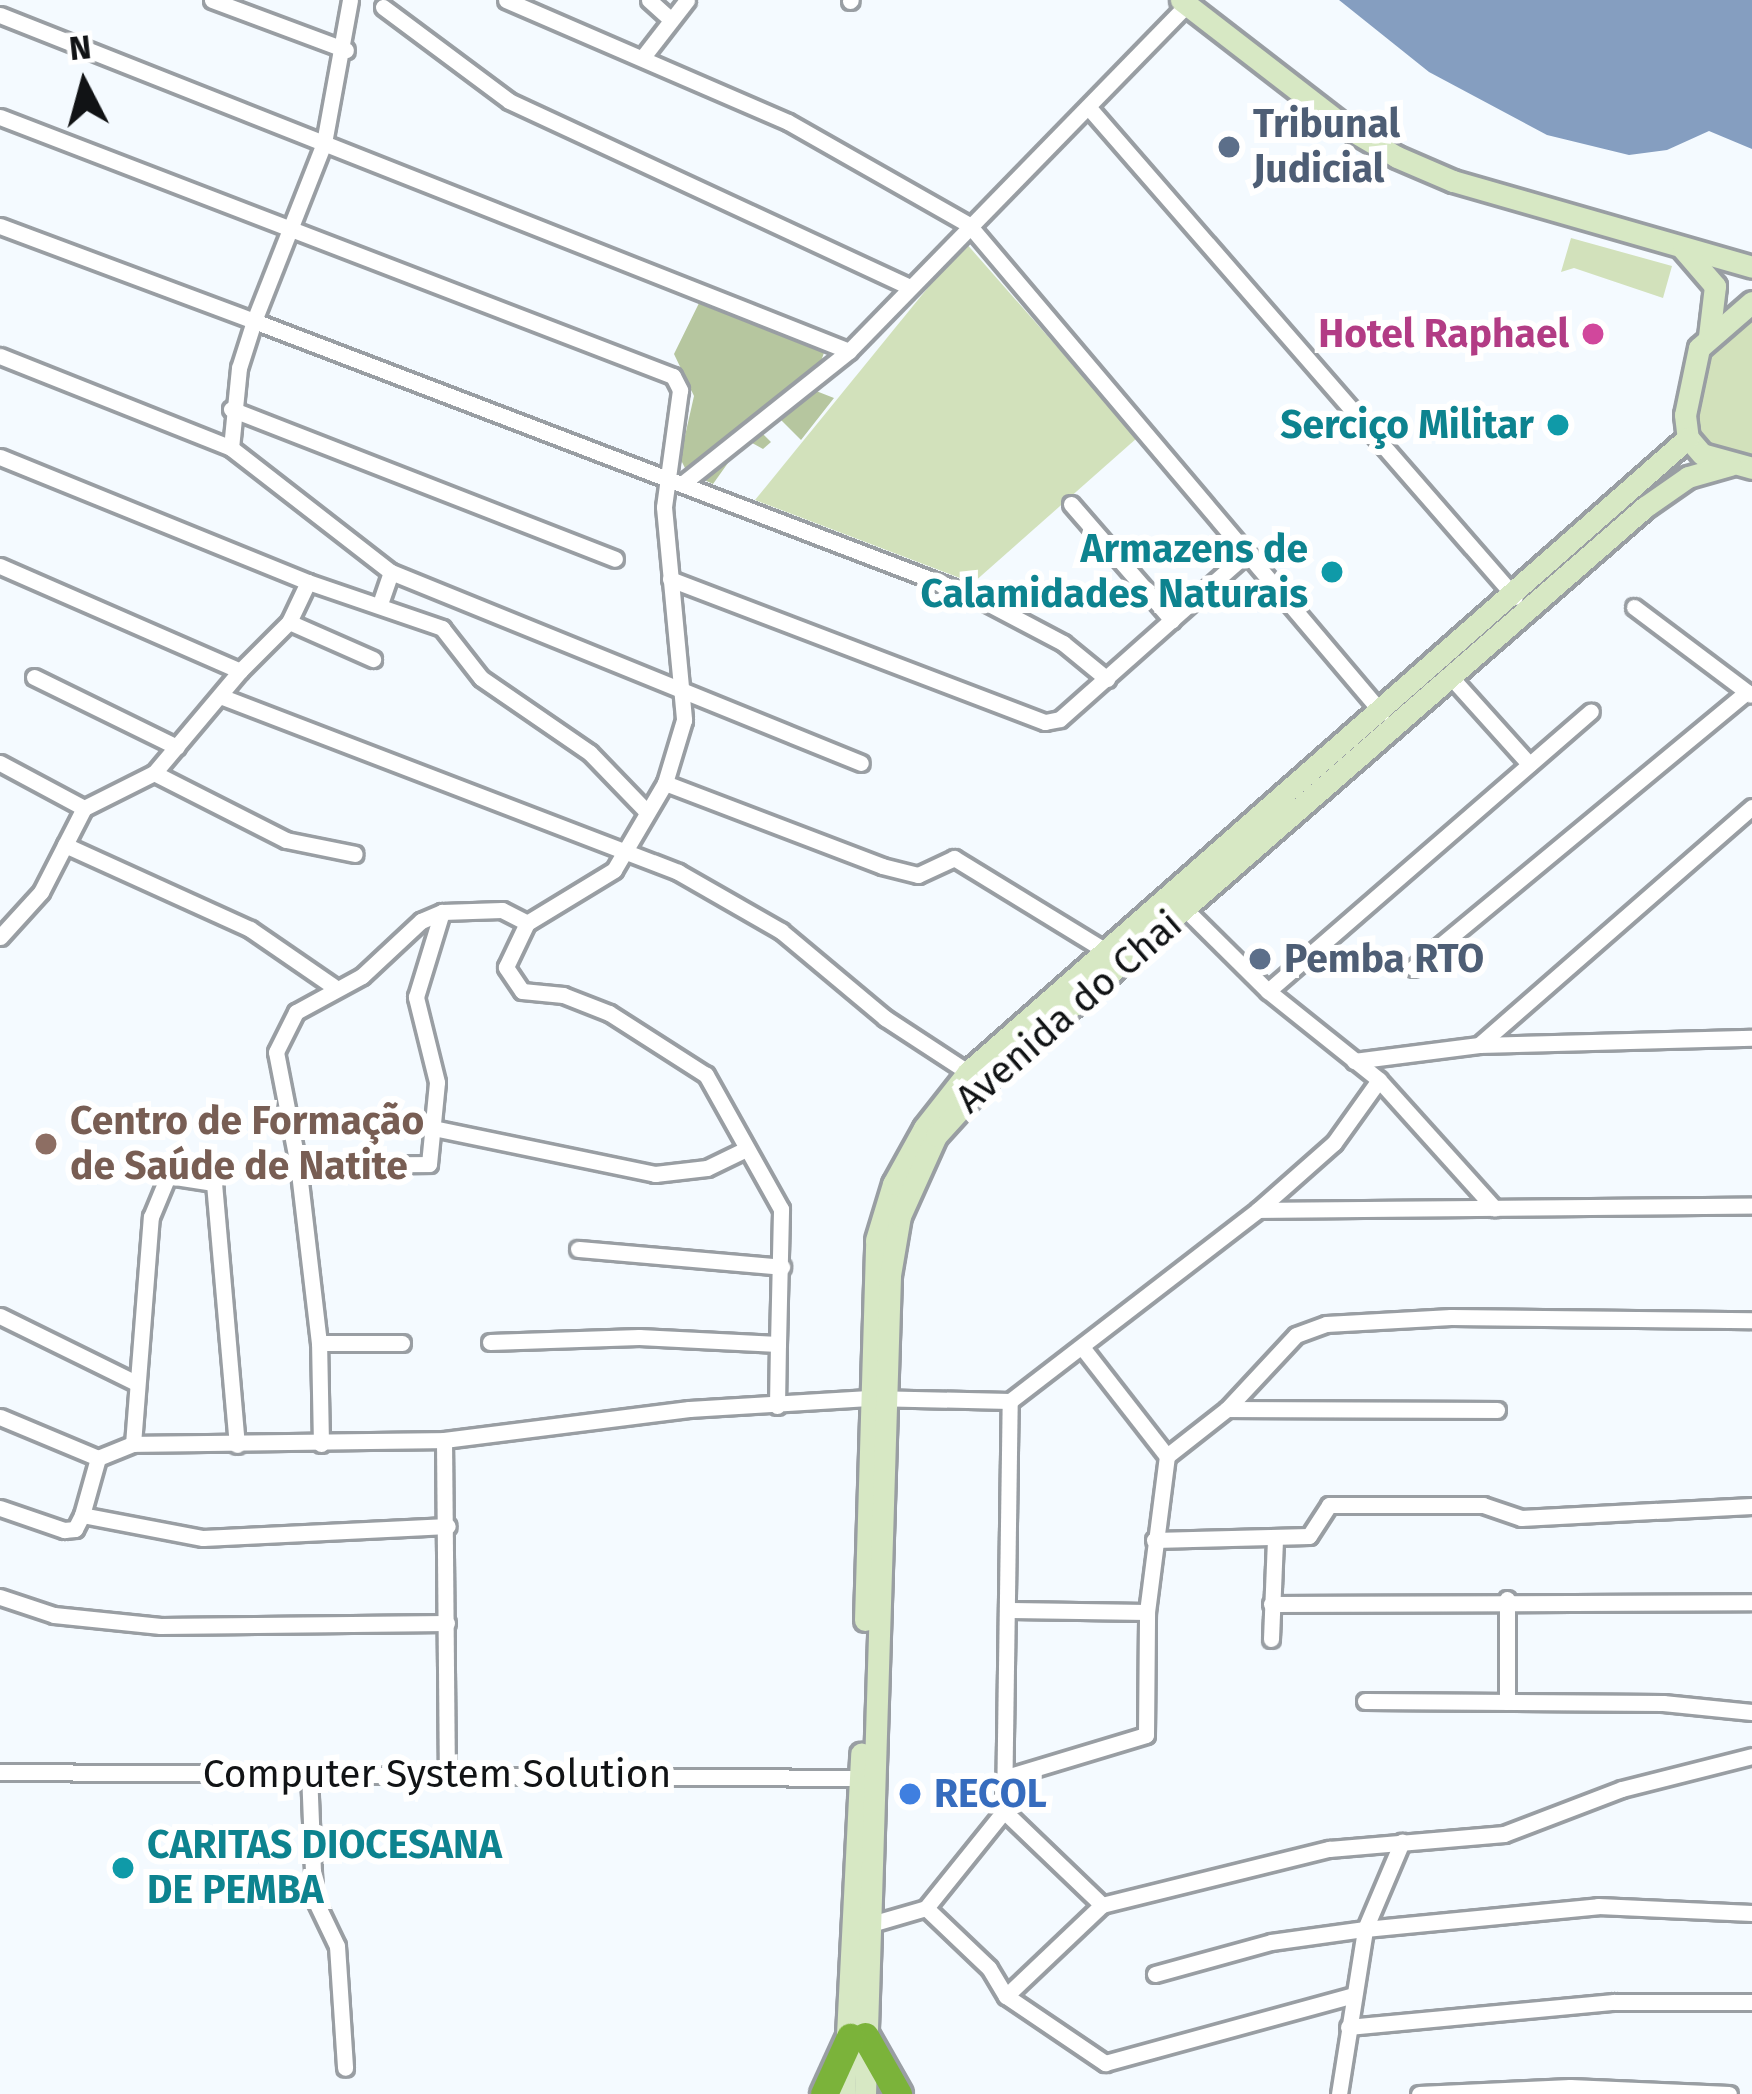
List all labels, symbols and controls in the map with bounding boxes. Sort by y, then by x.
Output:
north arrow [24,24,144,144]
text: N [67,27,93,69]
place label: Tribunal Judicial [1253,102,1400,193]
marker: Tribunal Judicial [1216,134,1242,160]
place label: Hotel Raphael [1318,311,1569,357]
marker: Hotel Raphael [1580,321,1606,347]
place label: Serciço Militar [1280,402,1534,448]
marker: Serciço Militar [1545,412,1571,438]
place label: Armazens de Calamidades Naturais [920,527,1308,618]
marker: Armazens de Calamidades Naturais [1319,559,1345,585]
street label: Avenida do Chai [946,901,1192,1123]
place label: Pemba RTO [1284,936,1484,982]
marker: Pemba RTO [1247,946,1273,972]
place label: Centro de Formação de Saúde de Natite [70,1099,424,1190]
marker: Centro de Formação de Saúde de Natite [33,1131,59,1157]
street label: Computer System Solution [203,1751,671,1797]
place label: RECOL [934,1771,1047,1817]
marker: RECOL [897,1781,923,1807]
place label: CARITAS DIOCESANA DE PEMBA [147,1823,502,1914]
marker: CARITAS DIOCESANA DE PEMBA [110,1855,136,1881]

